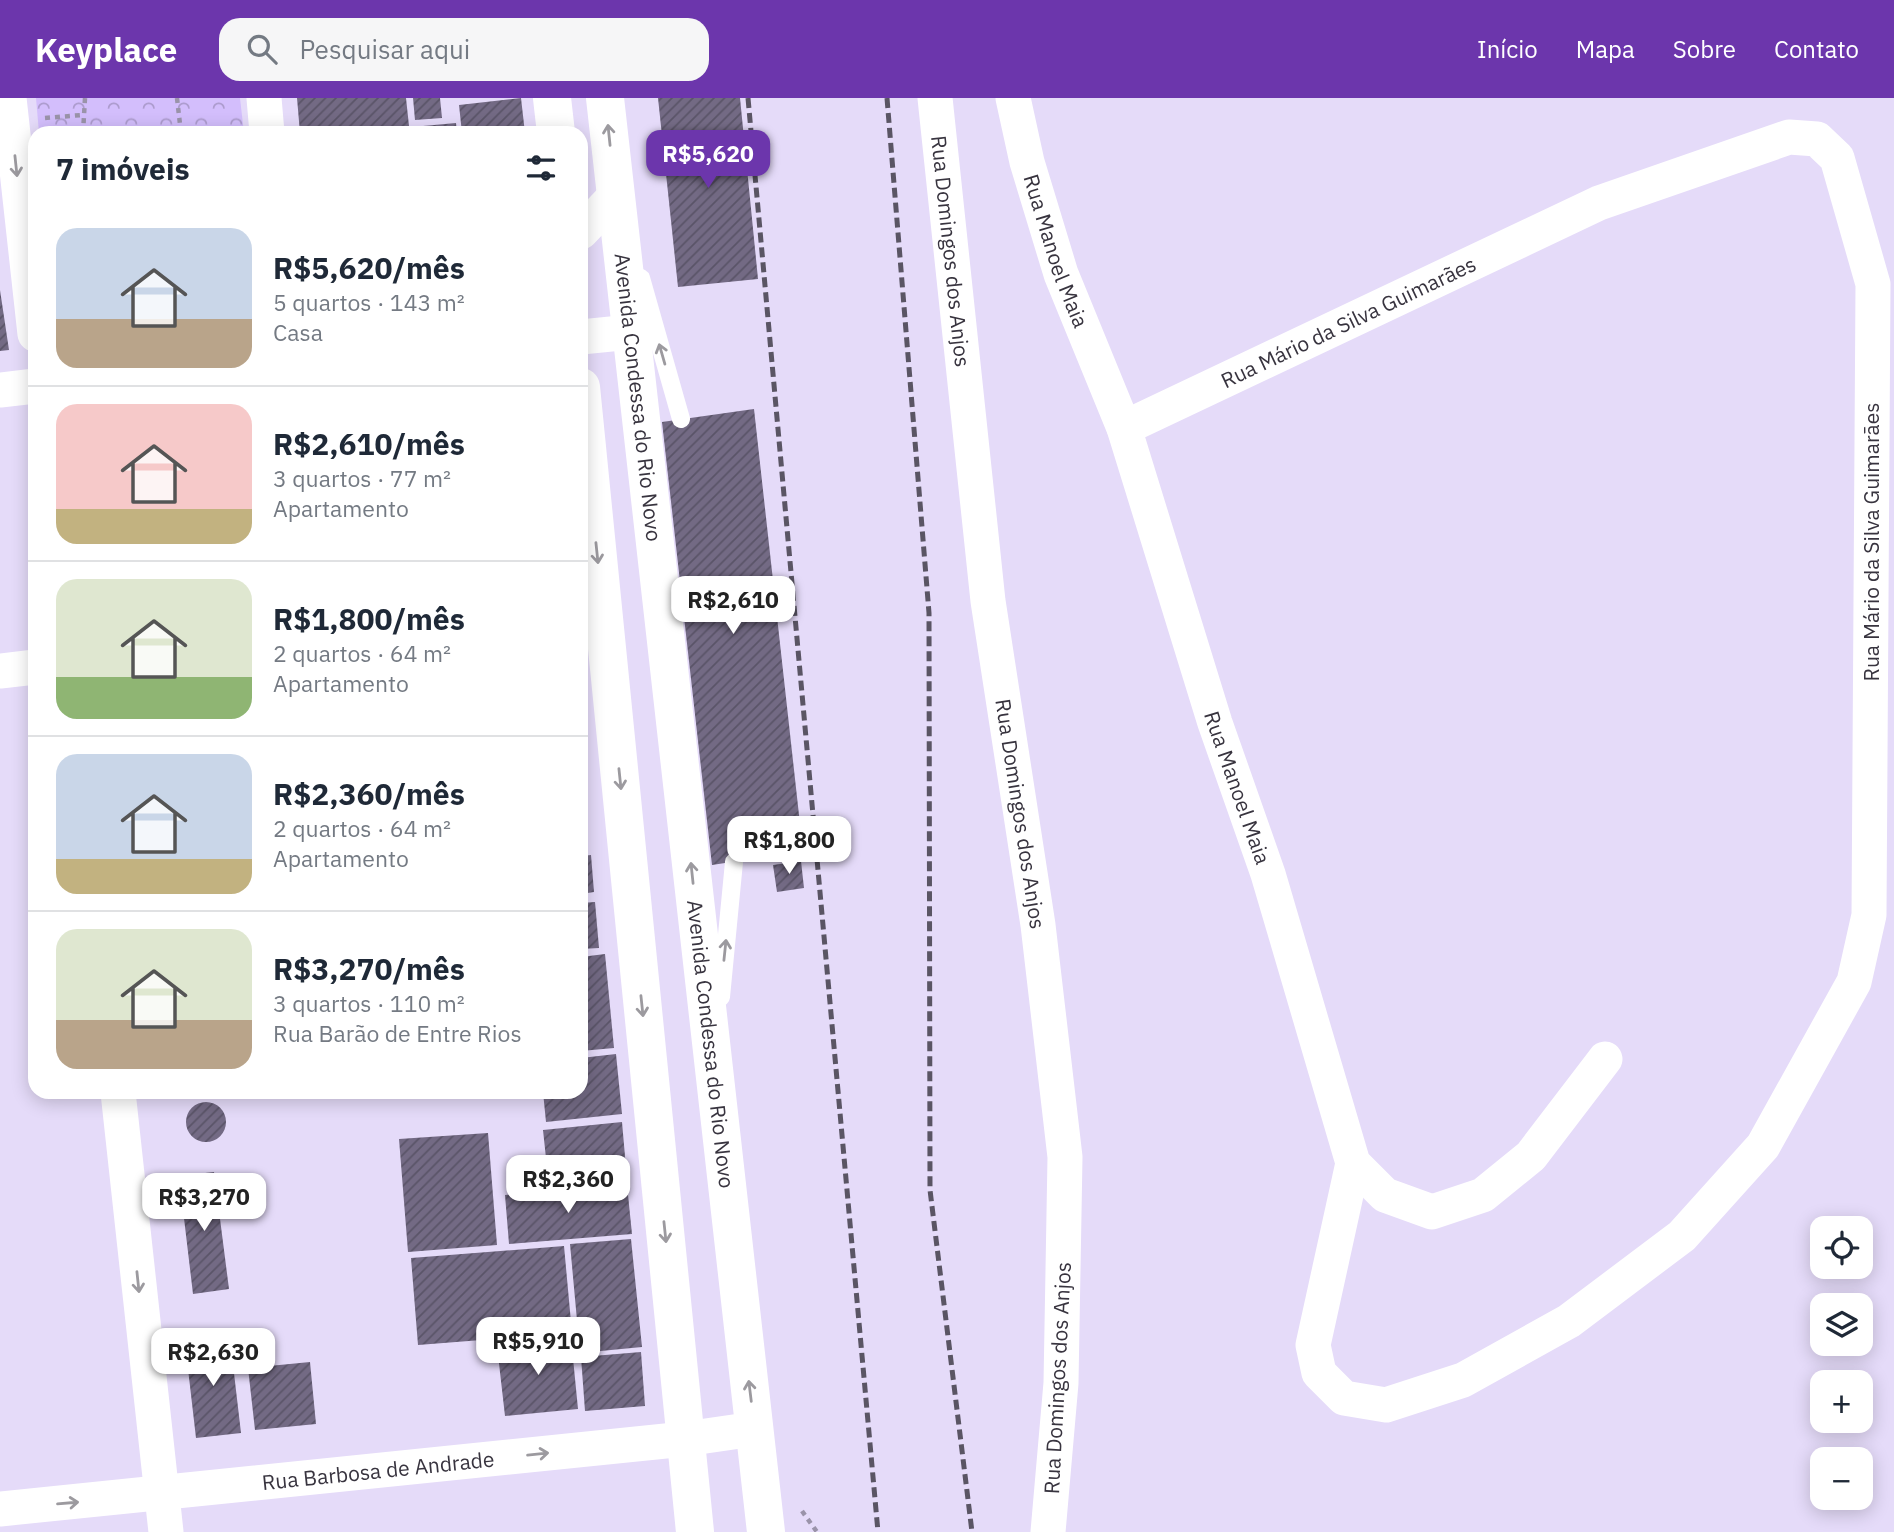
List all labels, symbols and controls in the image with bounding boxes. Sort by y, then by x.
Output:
search box [219,18,709,81]
text: Keyplace [35,28,177,71]
icon: search [243,30,281,68]
text: Pesquisar aqui [299,32,470,66]
text: Início [1477,33,1538,65]
text: Mapa [1576,33,1635,65]
text: Sobre [1673,33,1736,65]
text: Contato [1774,33,1859,65]
one-way arrow [603,125,616,147]
pin: R$5,620 [643,130,773,190]
street label: Rua Domingos dos Anjos [925,134,977,368]
text: R$5,620 [662,138,754,168]
text: 7 imóveis [56,149,190,188]
icon: filters [522,149,560,187]
one-way arrow [10,154,23,177]
street label: Rua Manoel Maia [1017,171,1095,332]
text: R$5,620/mês [273,248,465,287]
street label: Rua Mário da Silva Guimarães [1216,249,1480,394]
street label: Avenida Condessa do Rio Novo [608,251,669,543]
icon: home [112,256,196,340]
text: 5 quartos · 143 m² [273,287,465,317]
text: Casa [273,317,323,347]
one-way arrow [655,343,668,365]
street label: Rua Mário da Silva Guimarães [1857,402,1885,682]
text: R$2,610/mês [273,424,465,463]
icon: home [112,432,196,516]
text: 3 quartos · 77 m² [273,463,451,493]
text: Apartamento [273,493,409,523]
one-way arrow [591,541,604,564]
pin: R$2,610 [668,576,798,636]
text: R$2,610 [687,584,779,614]
text: R$1,800/mês [273,599,465,638]
icon: home [112,607,196,691]
text: 2 quartos · 64 m² [273,638,451,668]
text: Apartamento [273,668,409,698]
street label: Rua Domingos dos Anjos [989,697,1052,931]
street label: Rua Manoel Maia [1198,707,1277,868]
one-way arrow [614,767,627,790]
text: R$2,360/mês [273,774,465,813]
icon: home [112,782,196,866]
text: 2 quartos · 64 m² [273,813,451,843]
pin: R$1,800 [724,816,854,876]
text: R$1,800 [743,824,835,854]
text: Apartamento [273,843,409,873]
one-way arrow [685,862,698,885]
street label: Avenida Condessa do Rio Novo [681,898,741,1190]
one-way arrow [719,939,732,962]
text: R$3,270/mês [273,949,465,988]
icon: home [112,957,196,1041]
text: 3 quartos · 110 m² [273,988,465,1018]
one-way arrow [636,994,649,1016]
text: Rua Barão de Entre Rios [273,1018,522,1048]
pin: R$2,360 [503,1156,633,1215]
text: R$2,360 [522,1163,614,1193]
pin: R$3,270 [139,1174,269,1233]
text: R$3,270 [158,1181,250,1211]
map controls [1810,1216,1873,1510]
button: locate [1810,1216,1873,1279]
one-way arrow [659,1220,672,1243]
street label: Rua Domingos dos Anjos [1037,1261,1077,1495]
one-way arrow [132,1270,145,1292]
button: layers [1810,1293,1873,1356]
pin: R$5,910 [473,1318,603,1377]
text: R$5,910 [492,1325,584,1355]
pin: R$2,630 [148,1328,278,1388]
text: R$2,630 [167,1336,259,1366]
button: + [1810,1370,1873,1433]
one-way arrow [743,1380,756,1403]
street label: Rua Barbosa de Andrade [260,1445,496,1496]
button: − [1810,1447,1873,1510]
one-way arrow [526,1448,549,1461]
one-way arrow [56,1496,79,1509]

